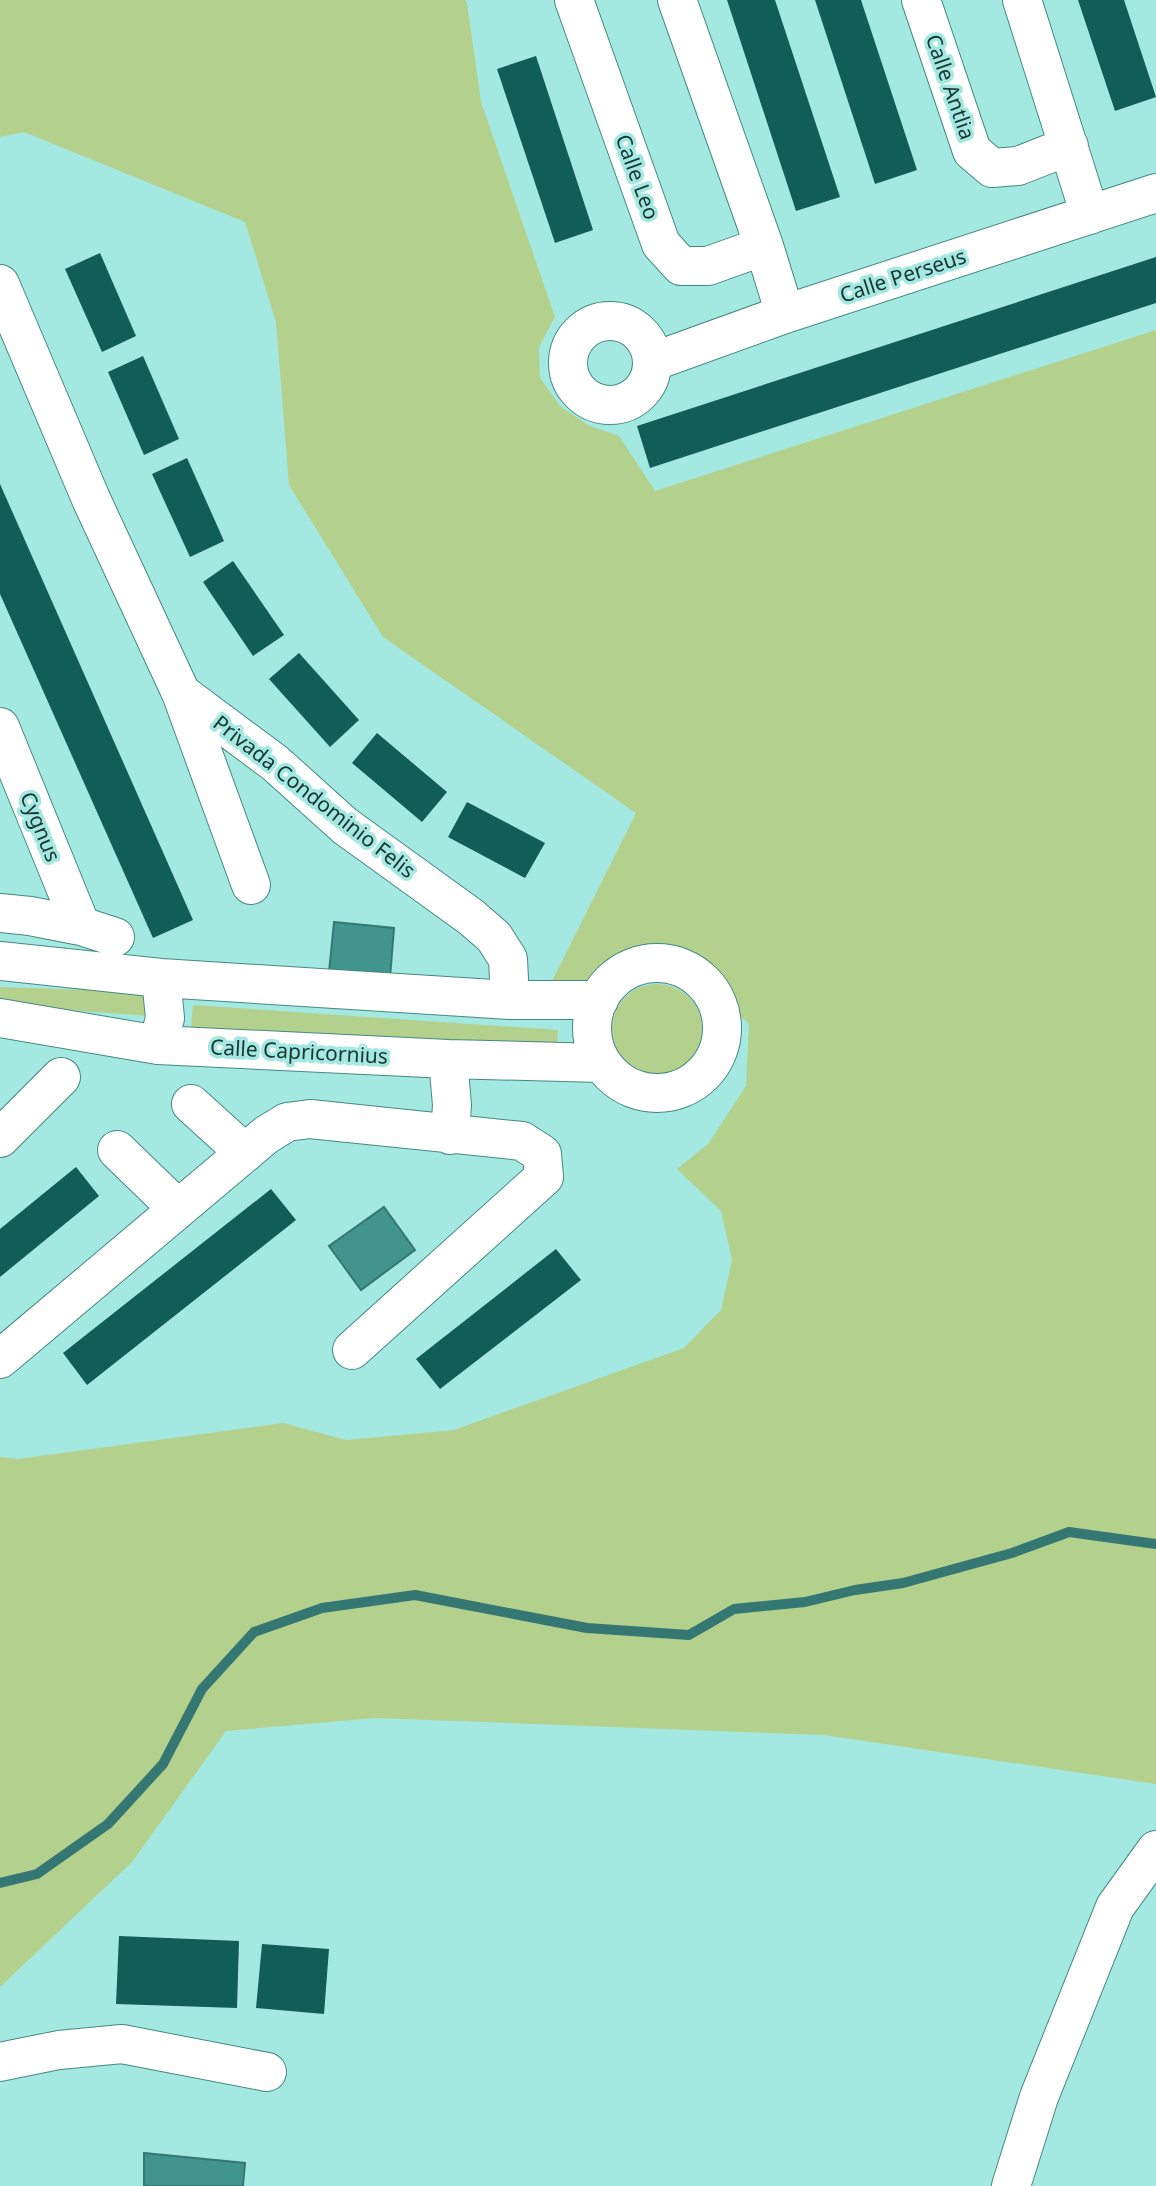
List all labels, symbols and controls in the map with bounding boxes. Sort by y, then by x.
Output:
street label: Calle Antlia [920,30,982,143]
street label: Calle Leo [610,130,666,223]
street label: Calle Perseus [836,241,969,309]
street label: Privada Condominio Felis [208,708,421,884]
street label: Cygnus [14,788,68,866]
street label: Calle Capricornius [209,1032,389,1070]

